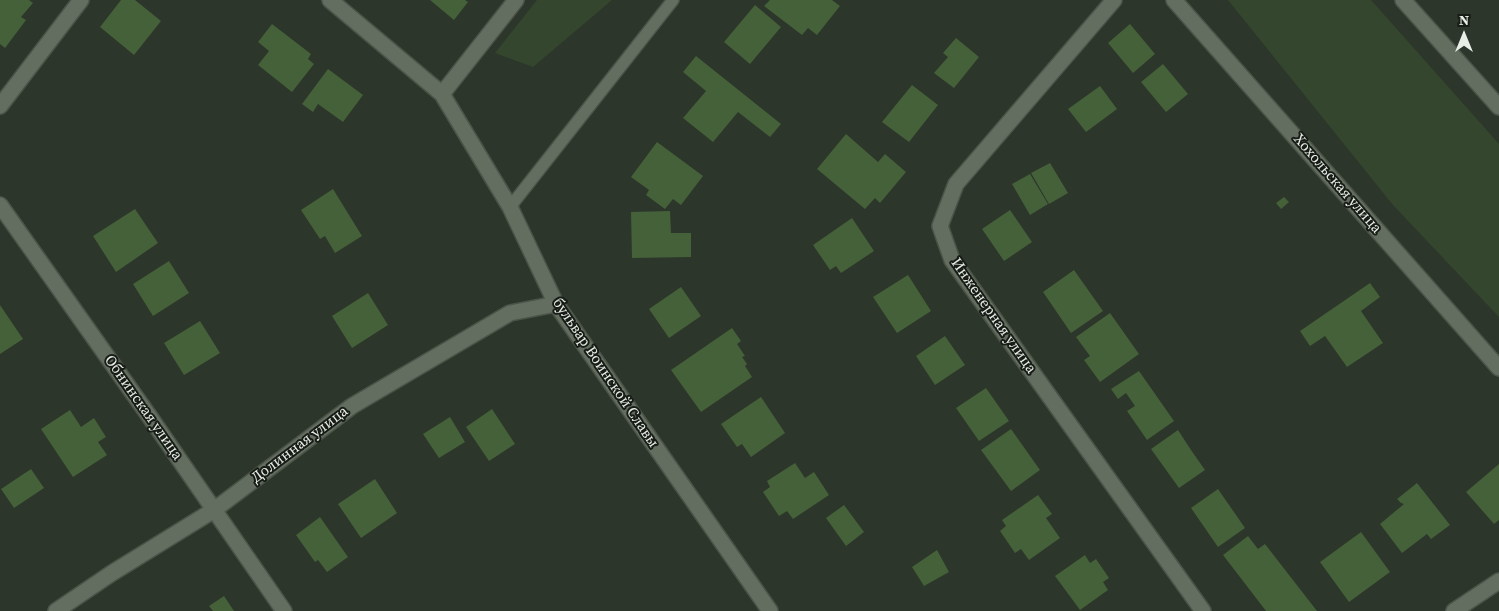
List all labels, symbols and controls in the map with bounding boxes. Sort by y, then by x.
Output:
north arrow [1439,10,1489,60]
text: N [1459,10,1469,30]
street label: Хохольская улица [1289,131,1385,237]
street label: Инженерная улица [946,255,1040,377]
street label: бульвар Воинской Славы [548,295,662,451]
street label: Обнинская улица [100,352,186,464]
street label: Долинная улица [248,403,352,487]

